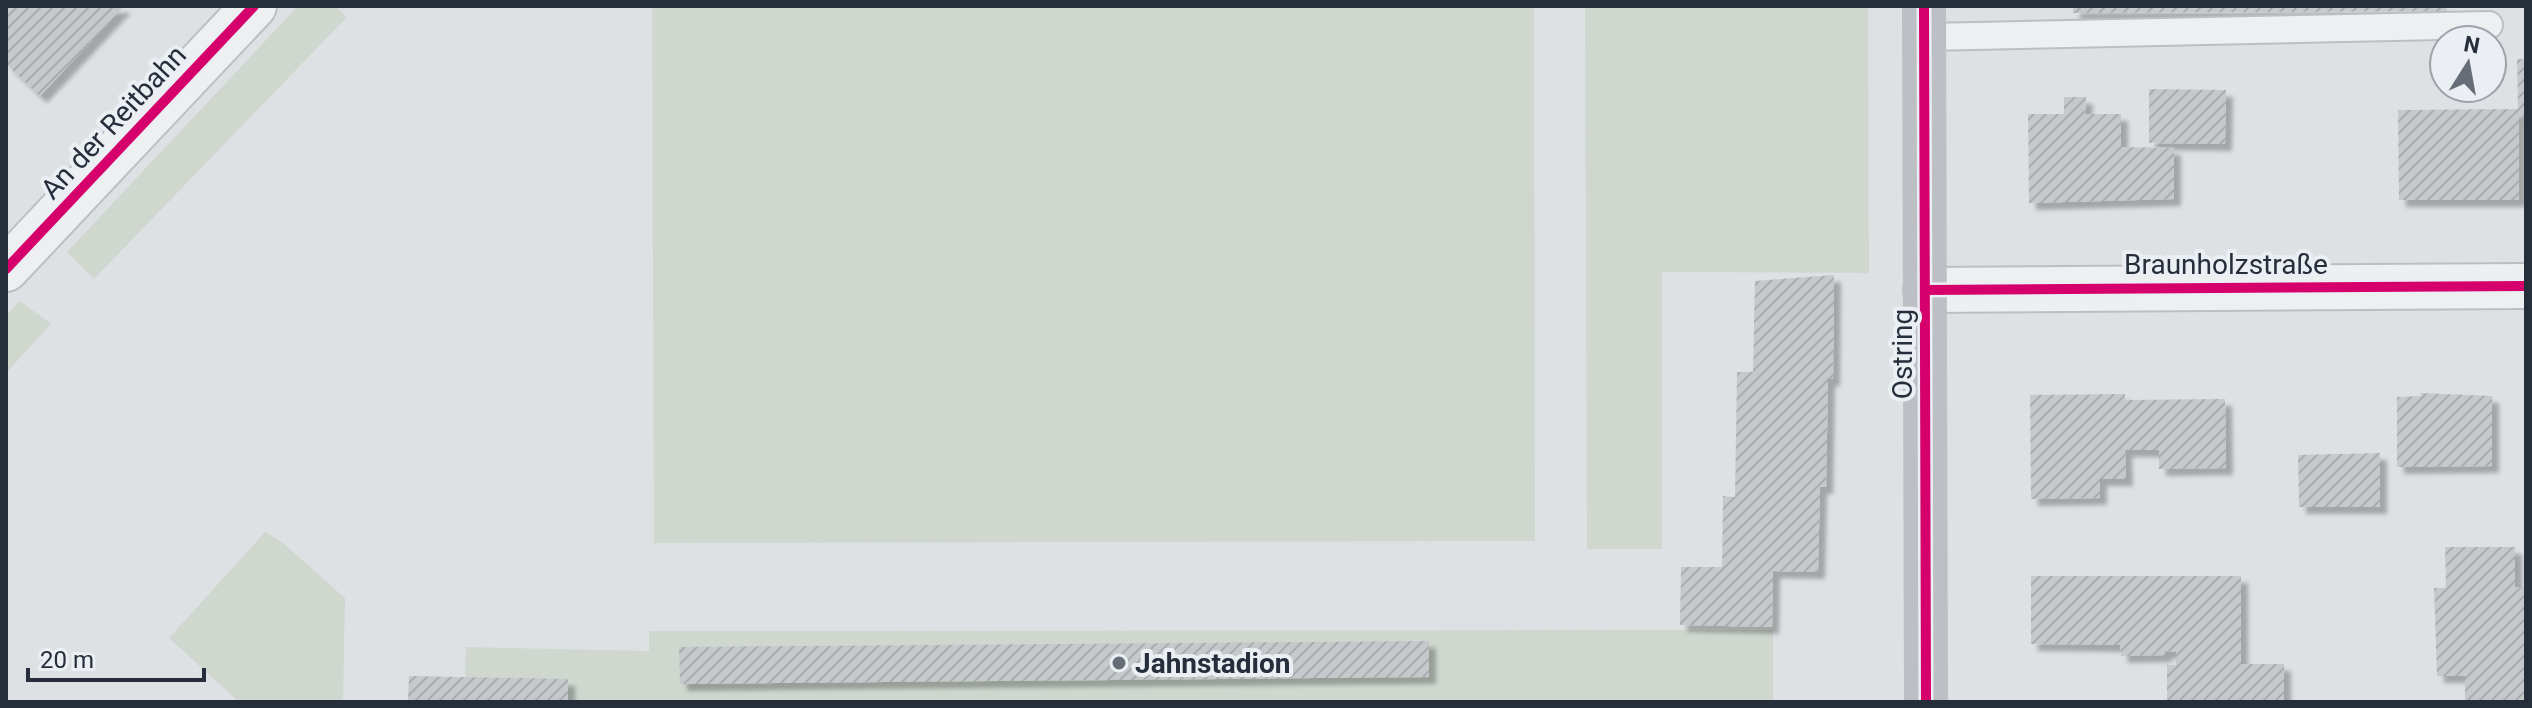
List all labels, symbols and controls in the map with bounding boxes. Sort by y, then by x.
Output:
north arrow [2428,24,2508,104]
text: N [2462,31,2482,59]
street label: An der Reitbahn [34,39,193,206]
street label: Braunholzstraße [2124,248,2328,281]
street label: Ostring [1886,309,1919,399]
scale bar [28,632,204,682]
text: 20 m [40,646,94,674]
place label: Jahnstadion [1135,647,1291,680]
marker: Jahnstadion [1110,654,1128,672]

